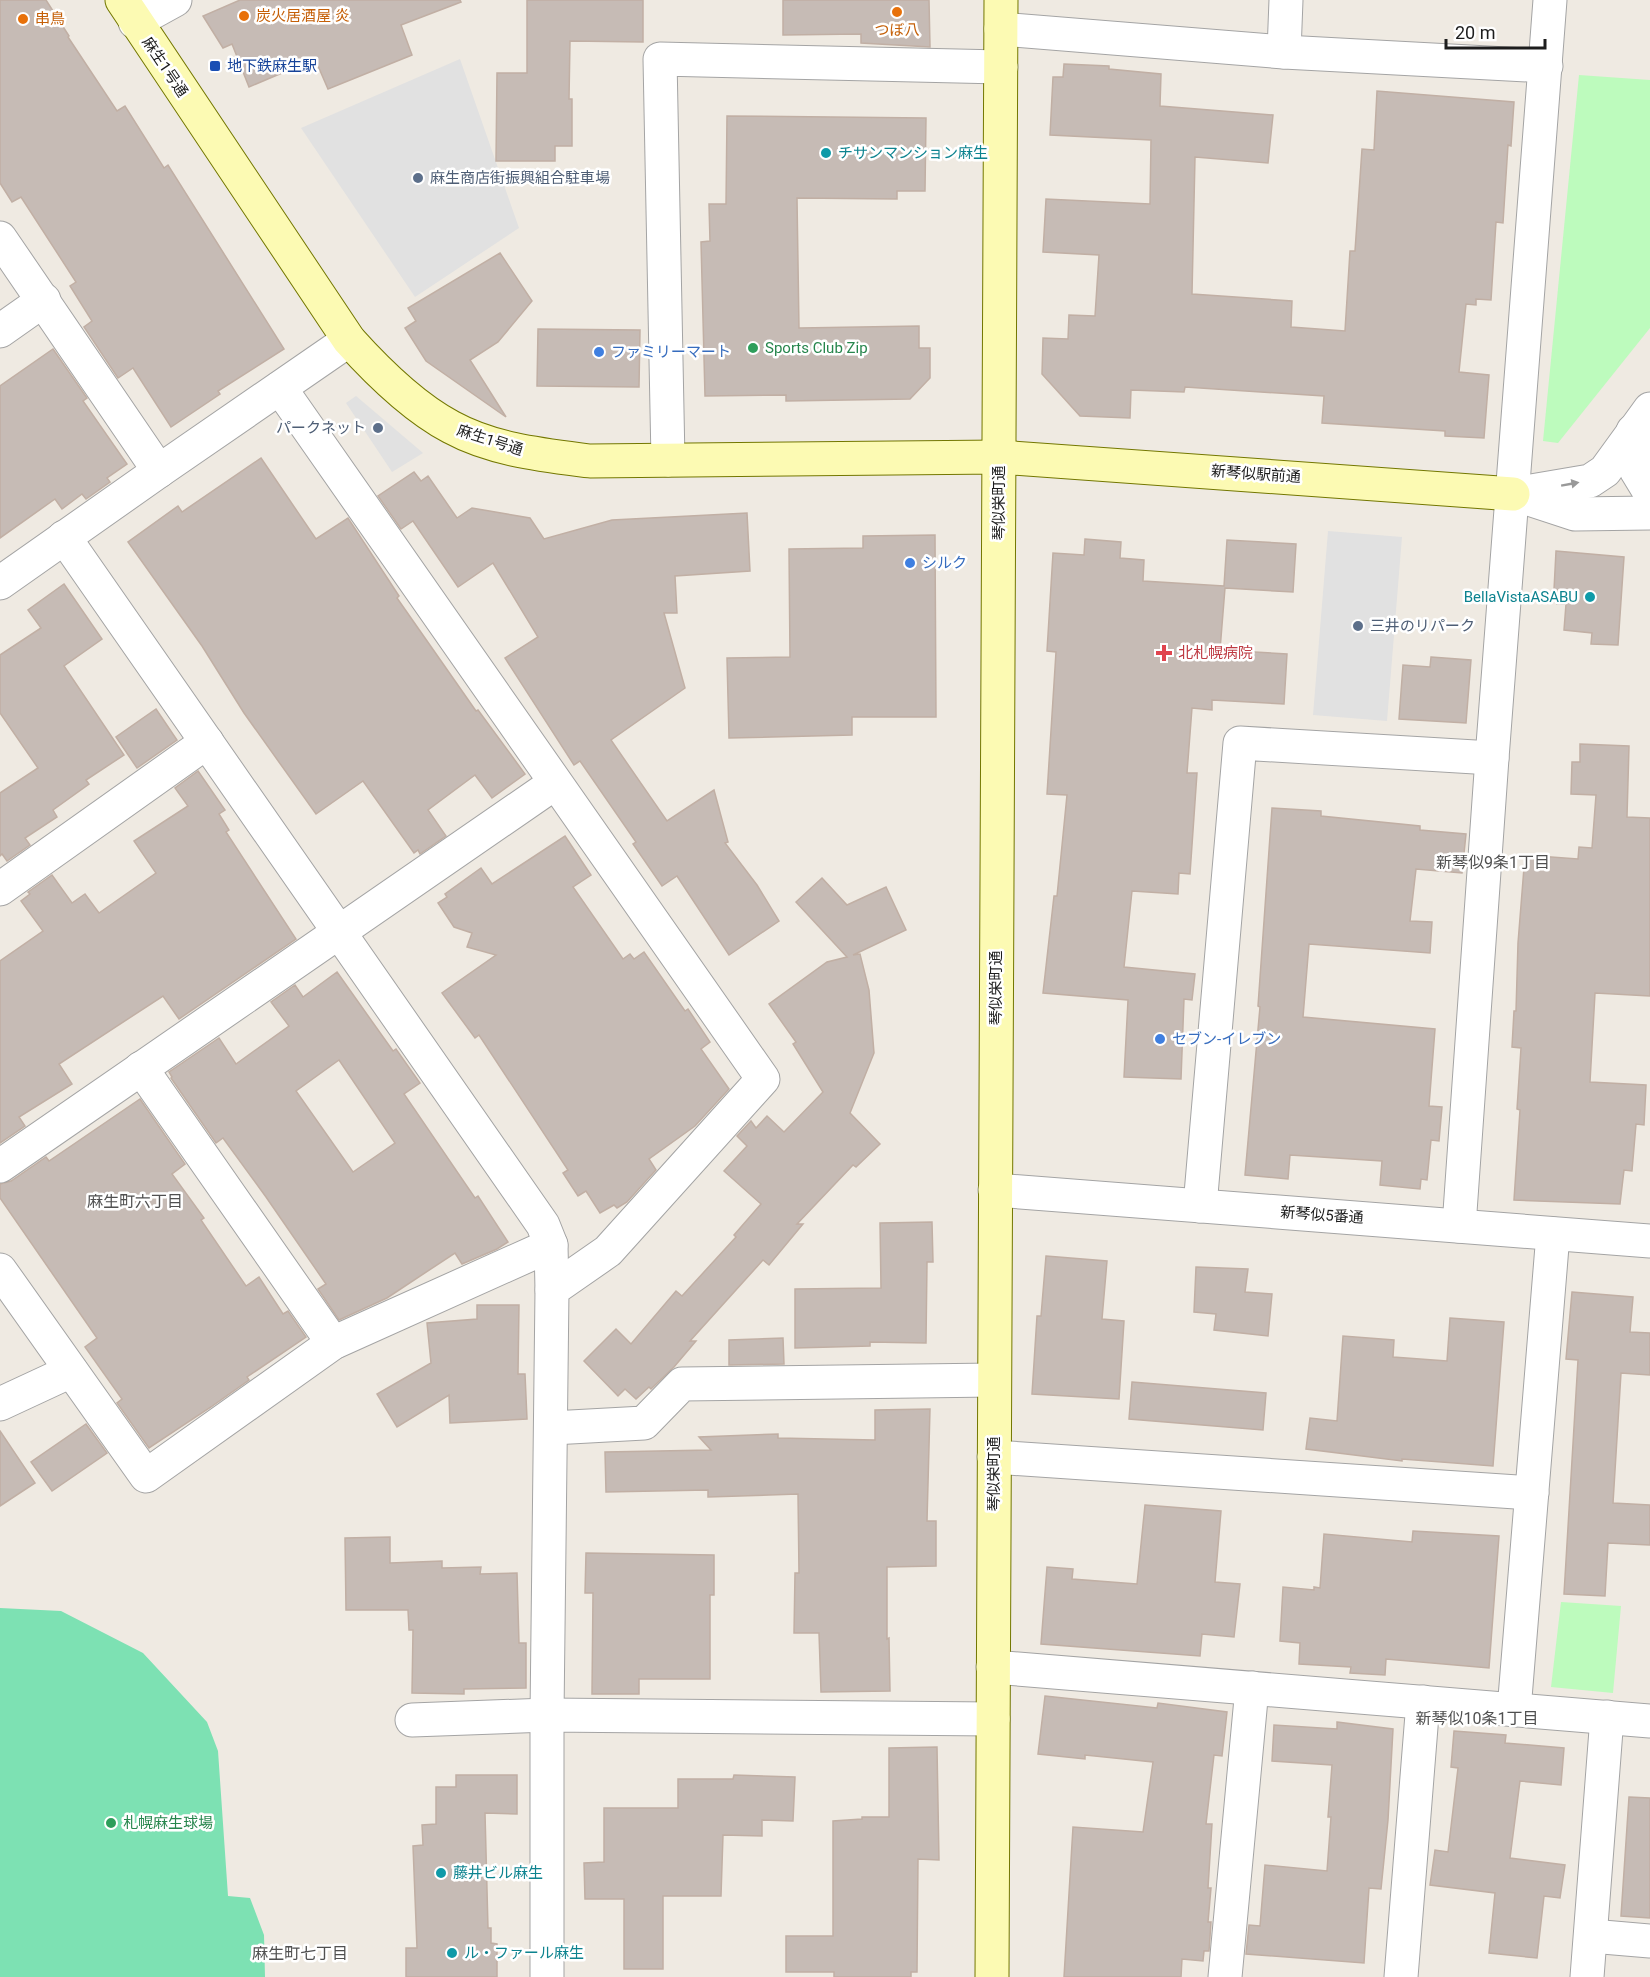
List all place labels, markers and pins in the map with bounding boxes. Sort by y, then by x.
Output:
marker: つぼ八 [890,5,904,19]
place label: 炭火居酒屋 炎 [256,7,350,25]
marker: 炭火居酒屋 炎 [237,9,251,23]
place label: 串鳥 [35,10,65,28]
marker: 串鳥 [16,12,30,26]
place label: つぼ八 [874,21,920,39]
place label: 地下鉄麻生駅 [227,57,317,75]
marker: 地下鉄麻生駅 [208,59,222,73]
place label: チサンマンション麻生 [838,144,988,162]
marker: チサンマンション麻生 [819,146,833,160]
place label: 麻生商店街振興組合駐車場 [430,169,610,187]
marker: 麻生商店街振興組合駐車場 [411,171,425,185]
place label: Sports Club Zip [765,339,868,357]
marker: Sports Club Zip [746,341,760,355]
place label: ファミリーマート [611,343,731,361]
marker: ファミリーマート [592,345,606,359]
place label: パークネット [276,419,366,437]
marker: パークネット [371,421,385,435]
place label: シルク [922,554,967,572]
marker: シルク [903,556,917,570]
place label: BellaVistaASABU [1464,588,1578,606]
marker: BellaVistaASABU [1583,590,1597,604]
place label: 三井のリパーク [1370,617,1475,635]
marker: 三井のリパーク [1351,619,1365,633]
marker: 北札幌病院 [1155,644,1173,662]
place label: 北札幌病院 [1178,644,1253,662]
place label: セブン-イレブン [1172,1030,1281,1048]
marker: セブン-イレブン [1153,1032,1167,1046]
place label: 札幌麻生球場 [123,1814,213,1832]
marker: 札幌麻生球場 [104,1816,118,1830]
place label: 藤井ビル麻生 [453,1864,543,1882]
marker: 藤井ビル麻生 [434,1866,448,1880]
place label: ル・ファール麻生 [464,1944,584,1962]
marker: ル・ファール麻生 [445,1946,459,1960]

